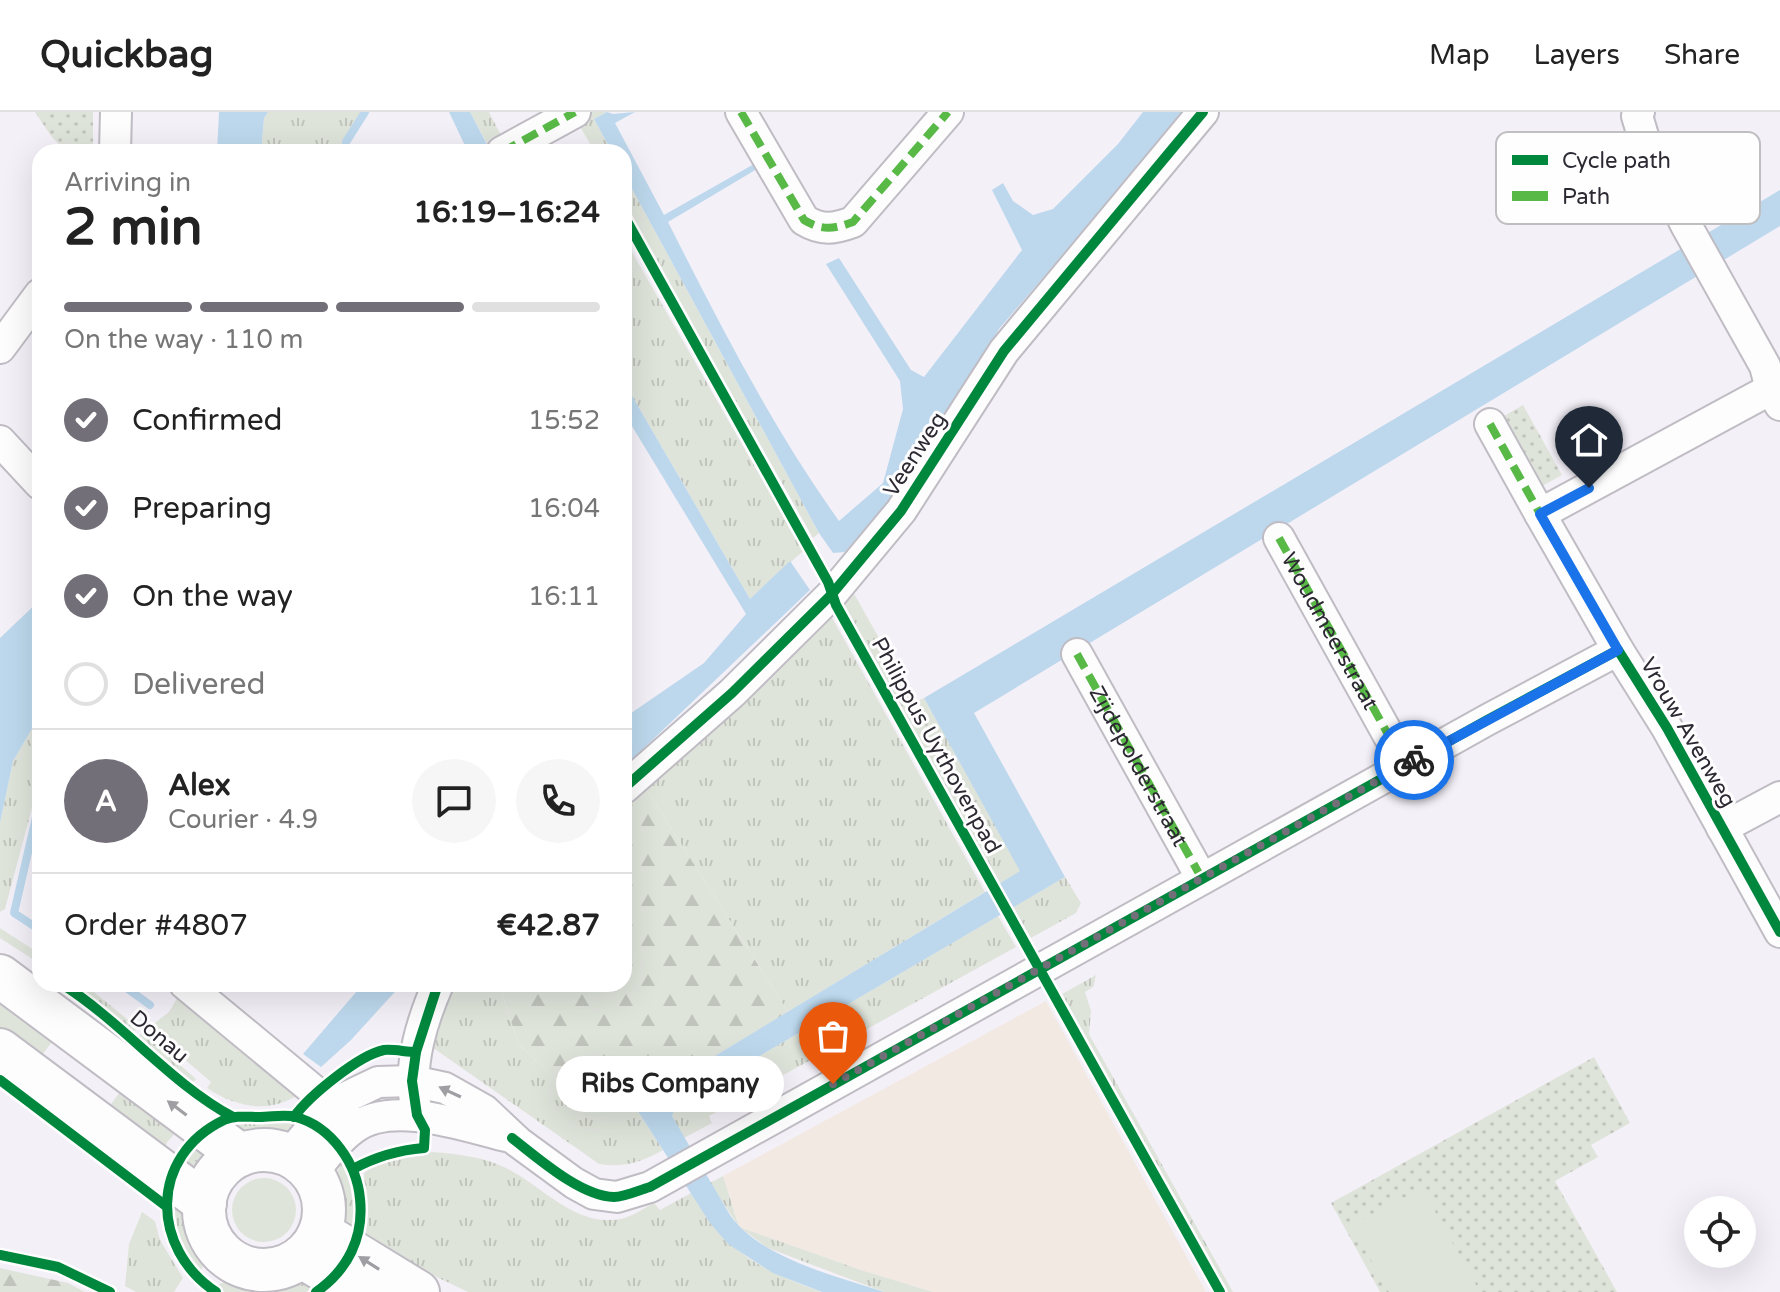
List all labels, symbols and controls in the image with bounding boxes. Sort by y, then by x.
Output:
text: Quickbag [40,32,213,78]
text: Map [1429,38,1490,72]
text: Layers [1534,38,1620,72]
text: Share [1664,38,1740,72]
legend [1496,132,1760,224]
text: Cycle path [1562,148,1671,174]
text: Arriving in [64,167,191,198]
text: Path [1562,184,1610,210]
text: 16:19–16:24 [413,194,600,231]
text: 2 min [64,196,203,259]
text: On the way · 110 m [64,324,303,355]
icon: check [64,398,108,442]
text: Confirmed [132,402,283,439]
text: 15:52 [528,405,600,436]
pin [1555,406,1623,488]
street label: Veenweg [878,407,952,502]
icon: home [1567,418,1611,462]
icon: check [64,486,108,530]
text: Preparing [132,490,272,527]
text: 16:04 [528,493,600,524]
street label: Woudmeerstraat [1276,548,1384,714]
icon: check [64,574,108,618]
text: On the way [132,578,293,615]
text: 16:11 [528,581,600,612]
street label: Philippus Uythovenpad [866,633,1006,858]
street label: Vrouw Avenweg [1635,653,1742,812]
text: Delivered [132,666,266,703]
street label: Zijdepolderstraat [1083,682,1193,851]
courier [1374,720,1454,800]
icon: bike [1392,738,1436,782]
button: chat [412,759,496,843]
button: phone [516,759,600,843]
text: Alex [168,767,231,804]
text: A [95,783,117,820]
text: Courier · 4.9 [168,804,318,835]
text: Order #4807 [64,907,248,944]
text: €42.87 [497,907,600,944]
pin [799,1002,867,1084]
street label: Donau [125,1005,194,1069]
icon: bag [811,1014,855,1058]
callout: Ribs Company [557,1056,785,1112]
text: Ribs Company [581,1068,759,1099]
one-way arrow [438,1085,461,1099]
one-way arrow [166,1100,188,1116]
map controls [1684,1196,1756,1268]
button: locate [1684,1196,1756,1268]
one-way arrow [358,1256,380,1270]

